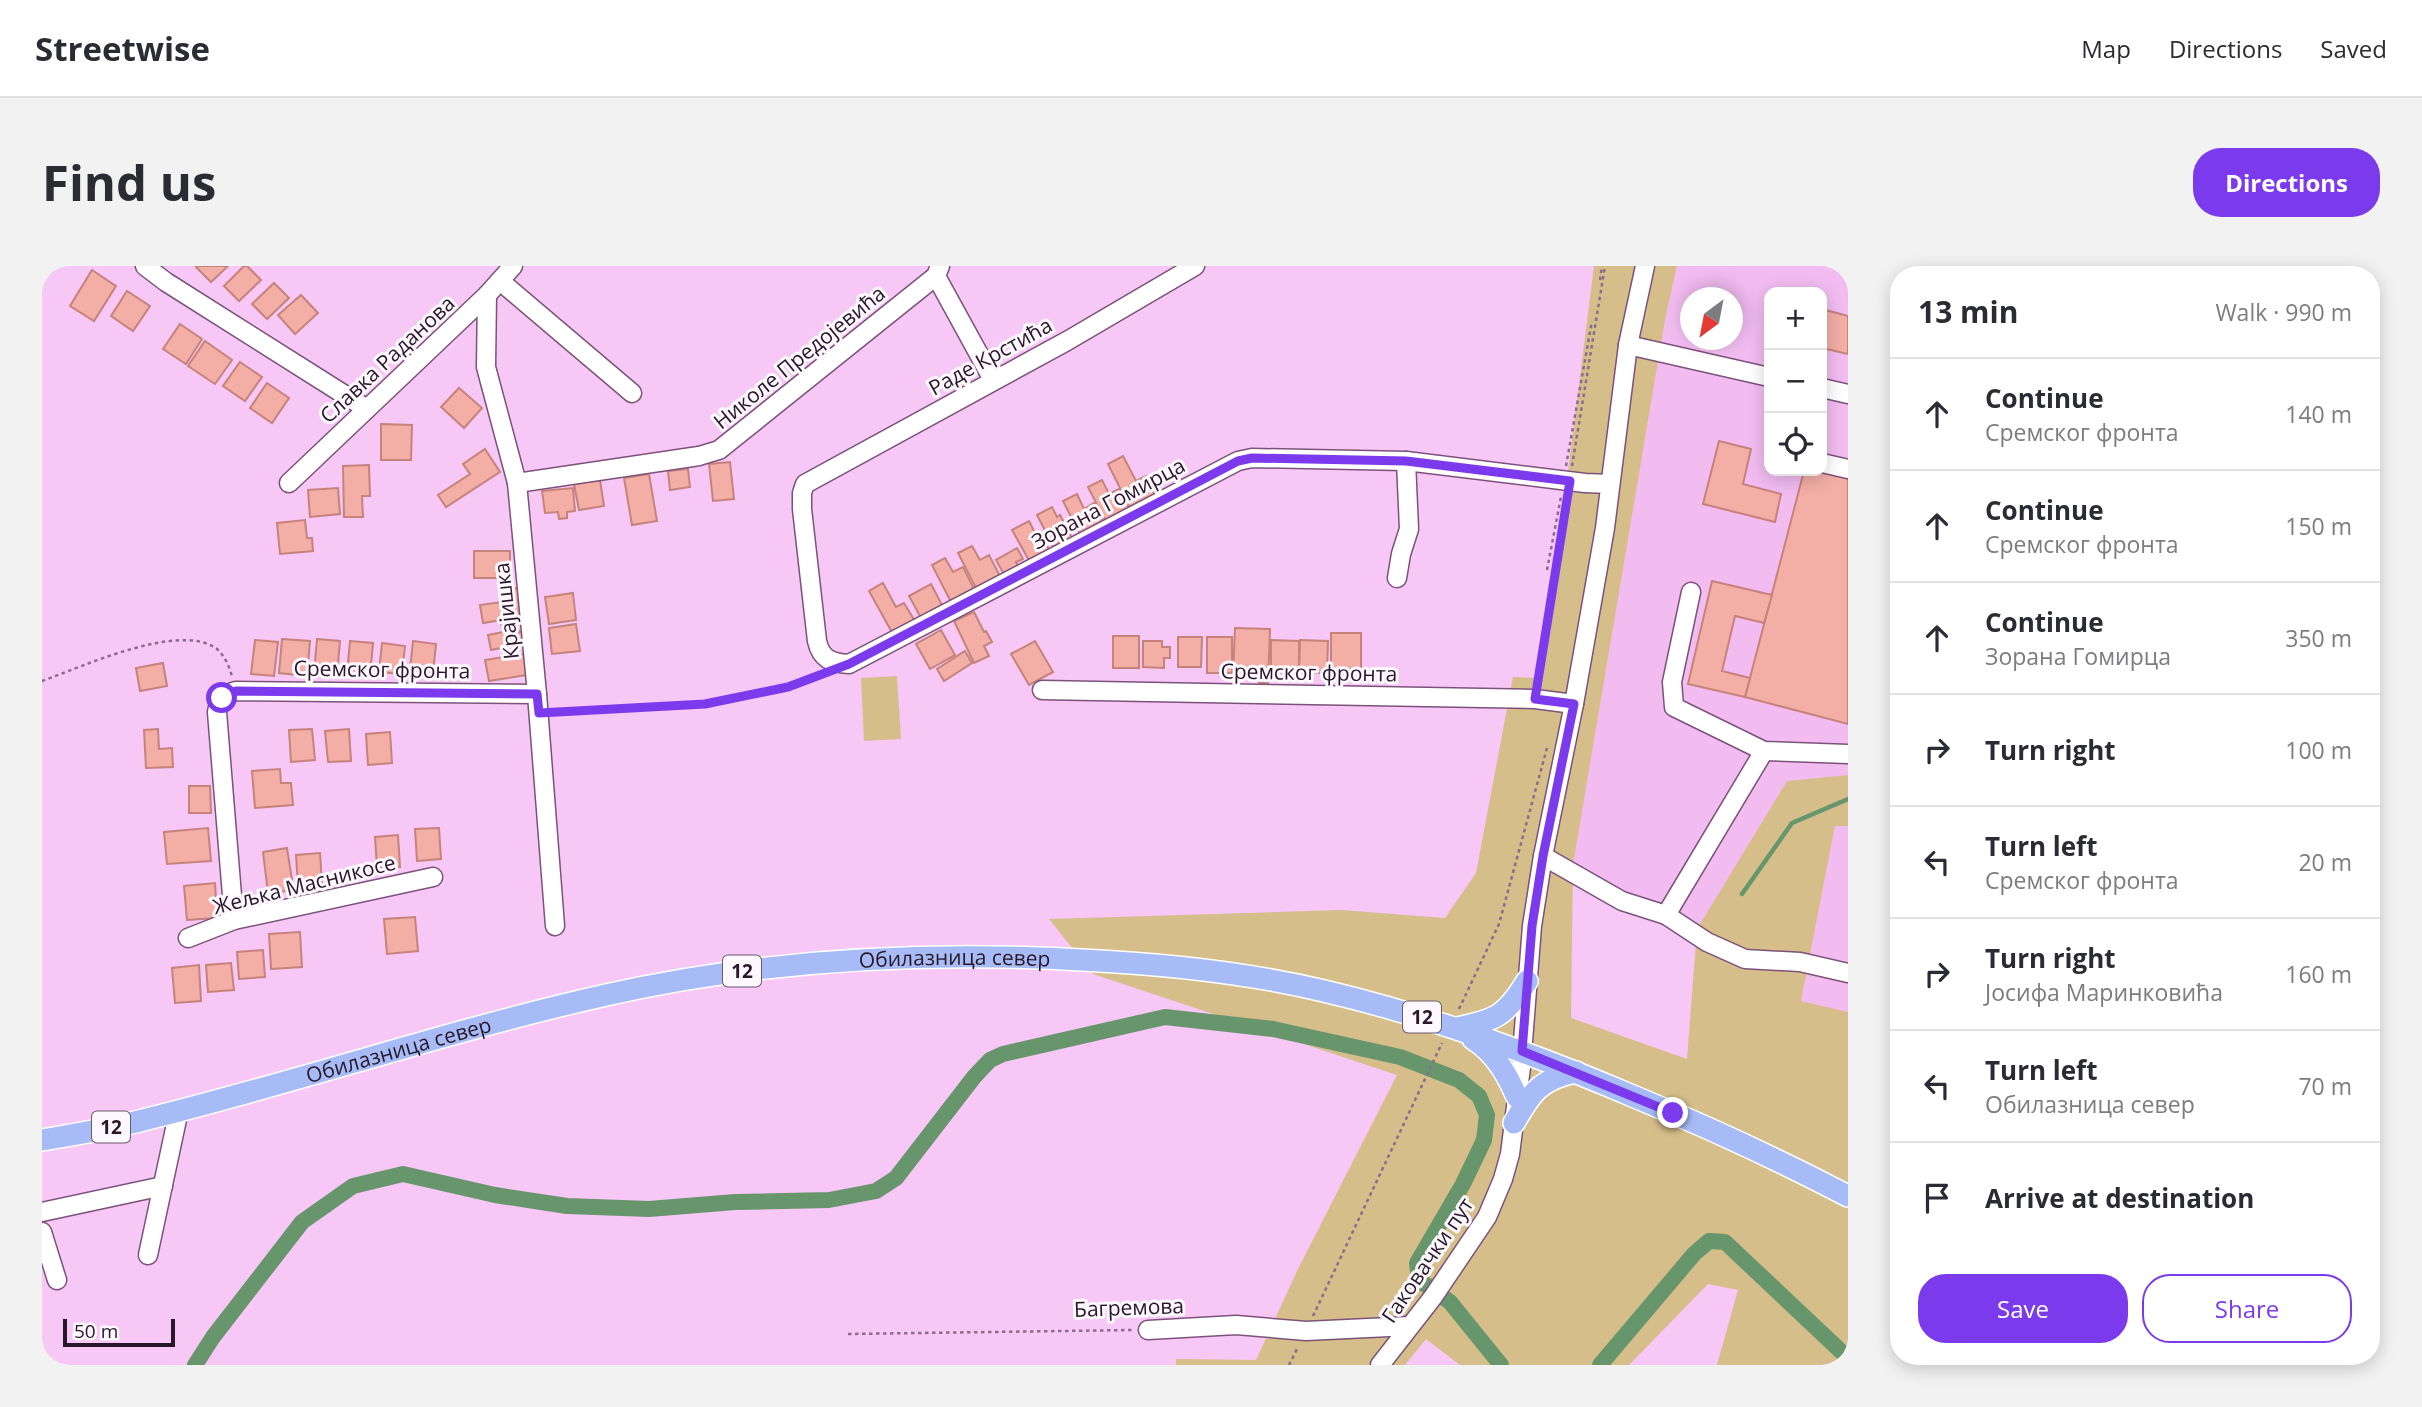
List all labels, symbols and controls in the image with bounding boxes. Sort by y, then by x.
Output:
text: Streetwise [35,26,210,71]
text: Map [2081,32,2131,65]
text: Directions [2169,32,2282,65]
text: Saved [2320,32,2387,65]
button: Directions [2193,148,2380,217]
text: Find us [42,149,216,215]
street label: Николе Предојевића [707,279,891,435]
north arrow [1680,287,1743,350]
map controls [1764,287,1827,476]
button: + [1764,287,1827,350]
street label: Славка Раданова [314,289,460,429]
text: 13 min [1918,291,2018,332]
text: Walk · 990 m [2215,296,2352,328]
street label: Раде Крстића [923,311,1057,401]
button: − [1764,350,1827,413]
text: Continue [1985,380,2104,416]
icon: ahead [1918,395,1956,433]
text: 140 m [2285,398,2352,430]
button: locate [1764,413,1827,476]
text: Сремског фронта [1985,416,2179,448]
street label: Зорана Гомирца [1026,451,1190,555]
text: Continue [1985,492,2104,528]
icon: ahead [1918,507,1956,545]
text: 150 m [2285,510,2352,542]
text: Сремског фронта [1985,528,2179,560]
street label: Крајишка [487,561,525,661]
text: Continue [1985,604,2104,640]
icon: ahead [1918,619,1956,657]
text: 350 m [2285,622,2352,654]
text: Зорана Гомирца [1985,640,2171,672]
street label: Сремског фронта [293,653,471,685]
street label: Сремског фронта [1220,656,1398,688]
route start [206,682,237,713]
icon: right [1918,731,1956,769]
text: Turn right [1985,732,2116,768]
text: 100 m [2285,734,2352,766]
text: Turn left [1985,828,2097,864]
icon: left [1918,843,1956,881]
text: 20 m [2298,846,2352,878]
street label: Жељка Масникосе [210,848,398,920]
text: Сремског фронта [1985,864,2179,896]
text: Turn right [1985,940,2116,976]
street label: Обилазница север [858,943,1051,974]
icon: right [1918,955,1956,993]
road number: 12 [723,956,761,986]
text: 160 m [2285,958,2352,990]
text: Јосифа Маринковића [1985,976,2223,1008]
road number: 12 [1403,1002,1441,1032]
street label: Обилазница север [302,1010,494,1089]
text: Turn left [1985,1052,2097,1088]
icon: left [1918,1067,1956,1105]
text: 70 m [2298,1070,2352,1102]
text: Обилазница север [1985,1088,2195,1120]
route end [1657,1097,1688,1128]
road number: 12 [92,1112,130,1142]
icon: arrive [1918,1179,1956,1217]
text: Arrive at destination [1985,1180,2254,1216]
street label: Гаковачки пут [1375,1192,1479,1328]
button: Save [1918,1274,2128,1343]
button: Share [2142,1274,2352,1343]
street label: Багремова [1074,1291,1184,1323]
scale bar [63,1316,175,1348]
text: 50 m [74,1318,118,1344]

